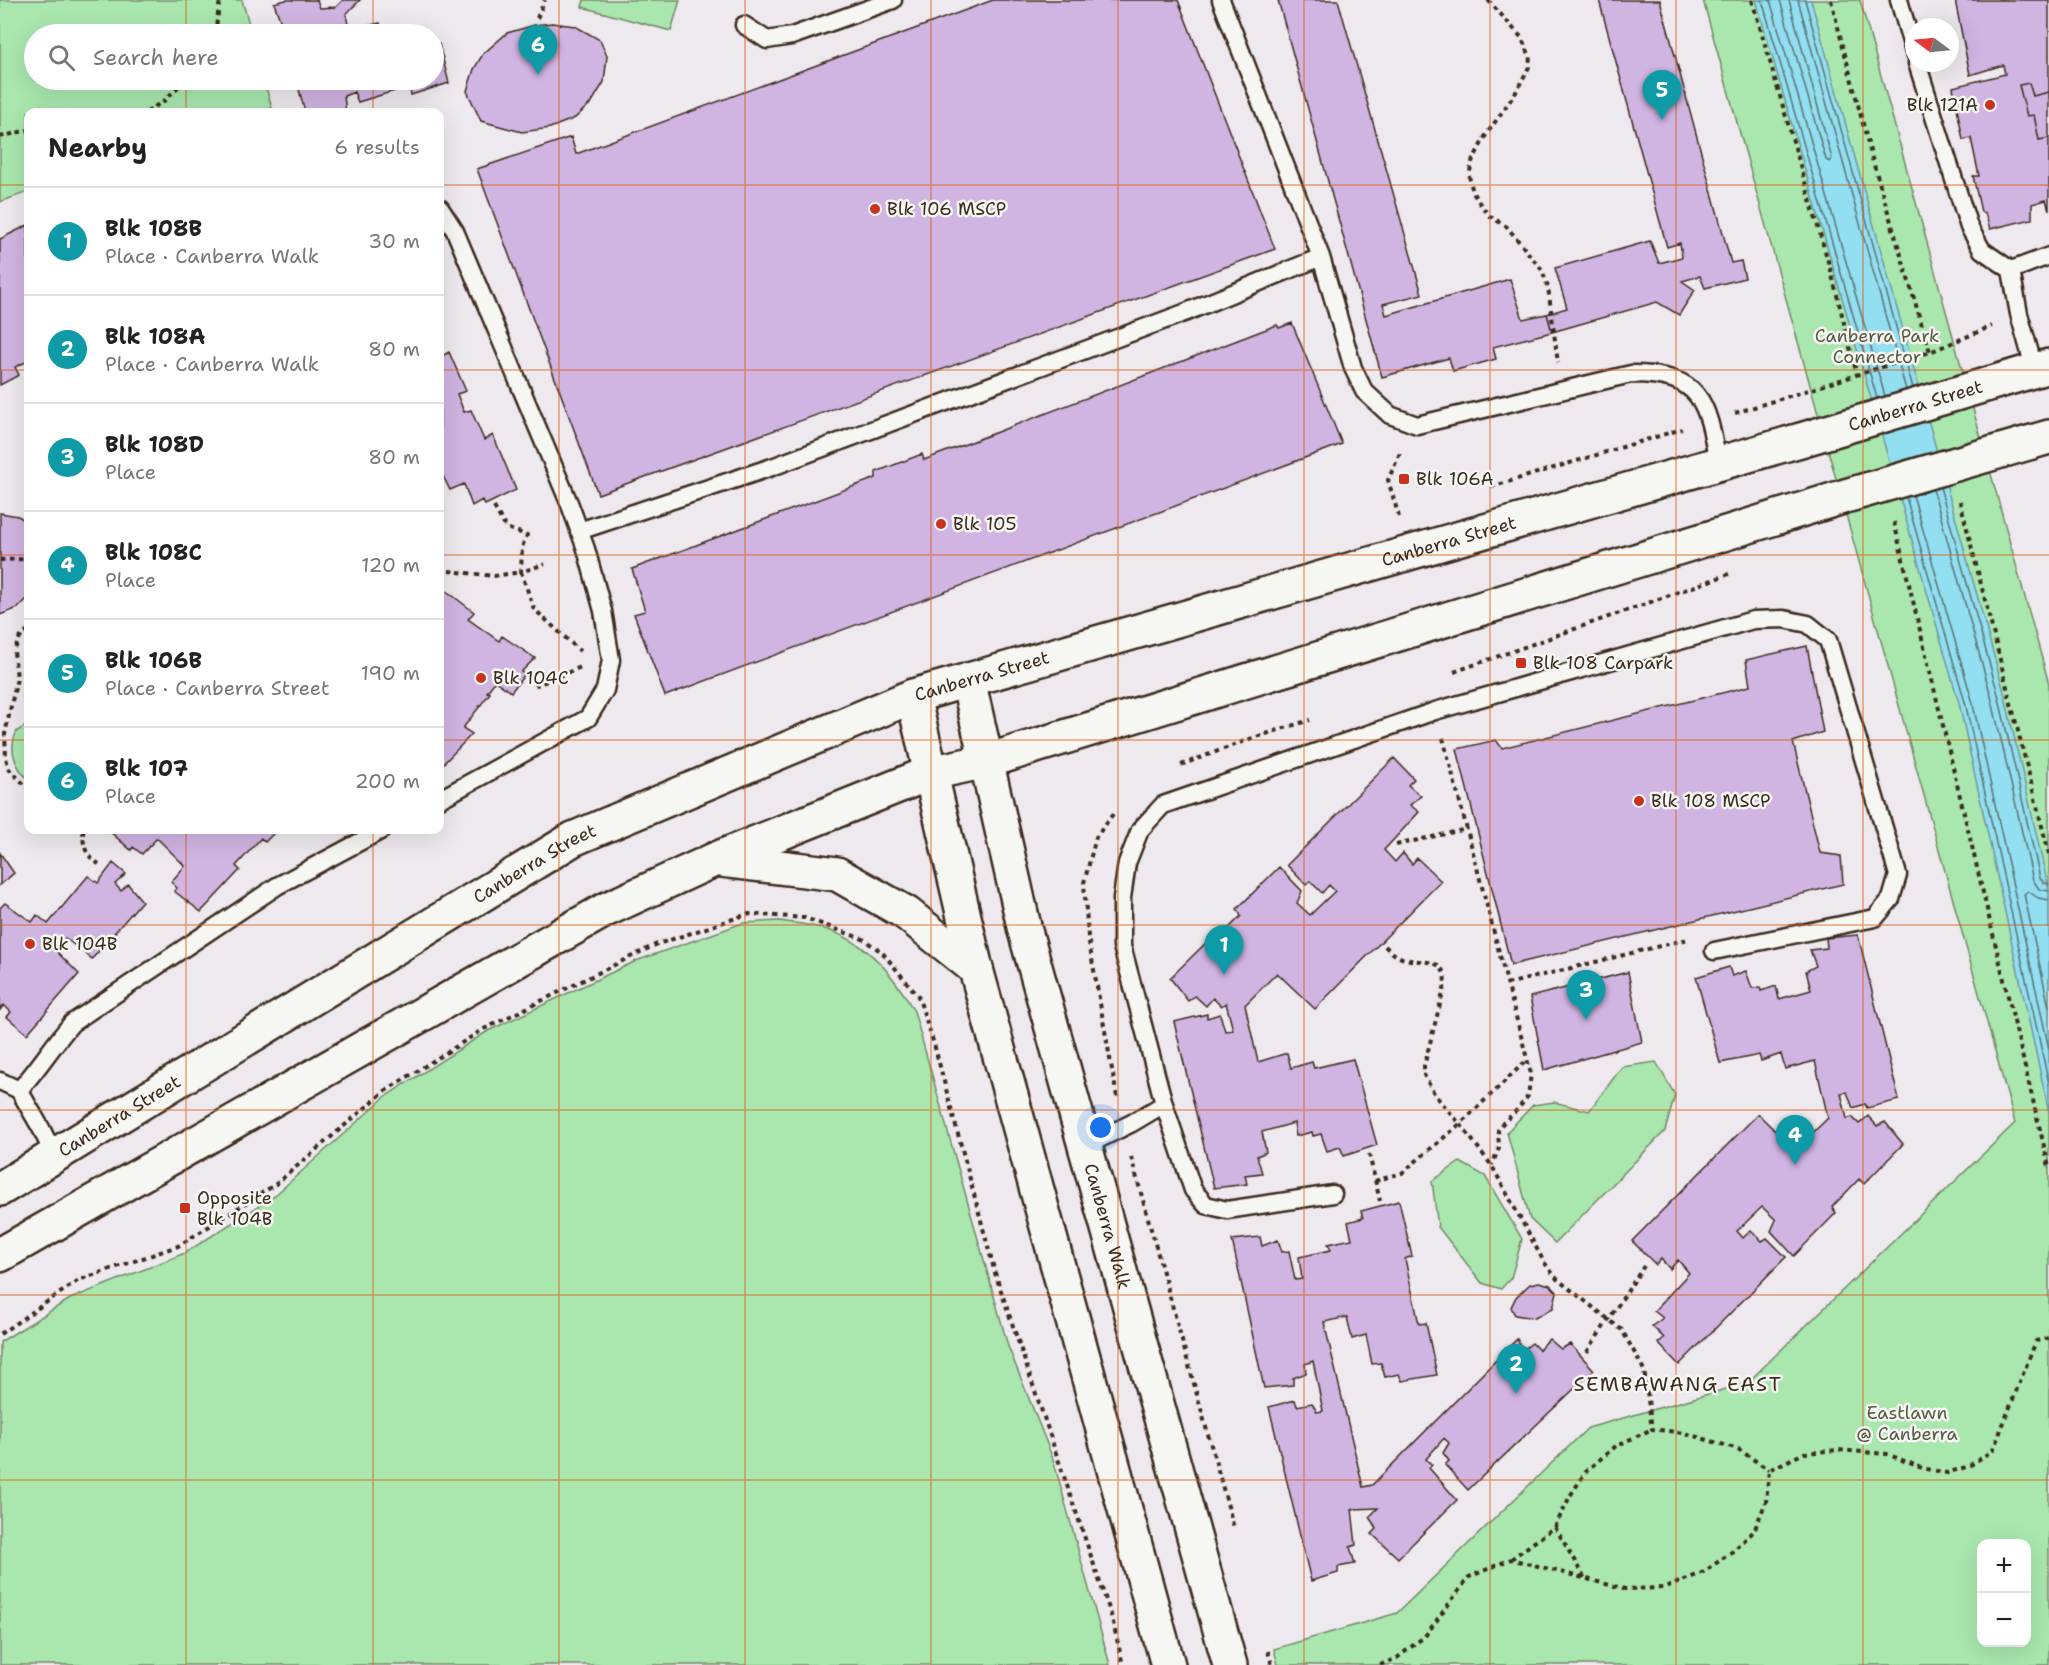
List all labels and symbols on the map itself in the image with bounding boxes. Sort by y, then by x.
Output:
north arrow [1905,18,1959,72]
pin: 6 [518,26,558,75]
pin: 5 [1642,70,1682,120]
place label: Blk 121A [1907,93,1978,117]
marker: Blk 121A [1983,98,1997,112]
place label: Blk 106 MSCP [887,197,1006,221]
marker: Blk 106 MSCP [868,202,882,216]
park label: Canberra Park Connector [1815,324,1939,369]
street label: Canberra Street [1845,374,1986,437]
place label: Blk 106A [1416,467,1494,491]
marker: Blk 106A [1397,472,1411,486]
street label: Canberra Street [1379,511,1519,572]
place label: Blk 105 [953,512,1016,536]
marker: Blk 105 [934,517,948,531]
street label: Canberra Street [912,645,1052,707]
place label: Blk 108 Carpark [1533,651,1673,675]
marker: Blk 108 Carpark [1514,656,1528,670]
place label: Blk 104C [493,666,569,690]
marker: Blk 104C [474,671,488,685]
place label: Blk 108 MSCP [1651,789,1770,813]
marker: Blk 108 MSCP [1632,794,1646,808]
street label: Canberra Street [469,819,600,909]
pin: 1 [1204,926,1244,975]
place label: Blk 104B [42,932,117,956]
marker: Blk 104B [23,937,37,951]
pin: 3 [1566,970,1606,1020]
street label: Canberra Street [54,1069,185,1163]
your location [1086,1113,1115,1142]
pin: 4 [1776,1116,1814,1165]
street label: Canberra Walk [1078,1161,1136,1292]
place label: Opposite Blk 104B [197,1186,272,1231]
marker: Opposite Blk 104B [178,1201,192,1215]
pin: 2 [1496,1344,1536,1394]
district label: SEMBAWANG EAST [1573,1371,1783,1397]
park label: Eastlawn @ Canberra [1856,1401,1958,1446]

